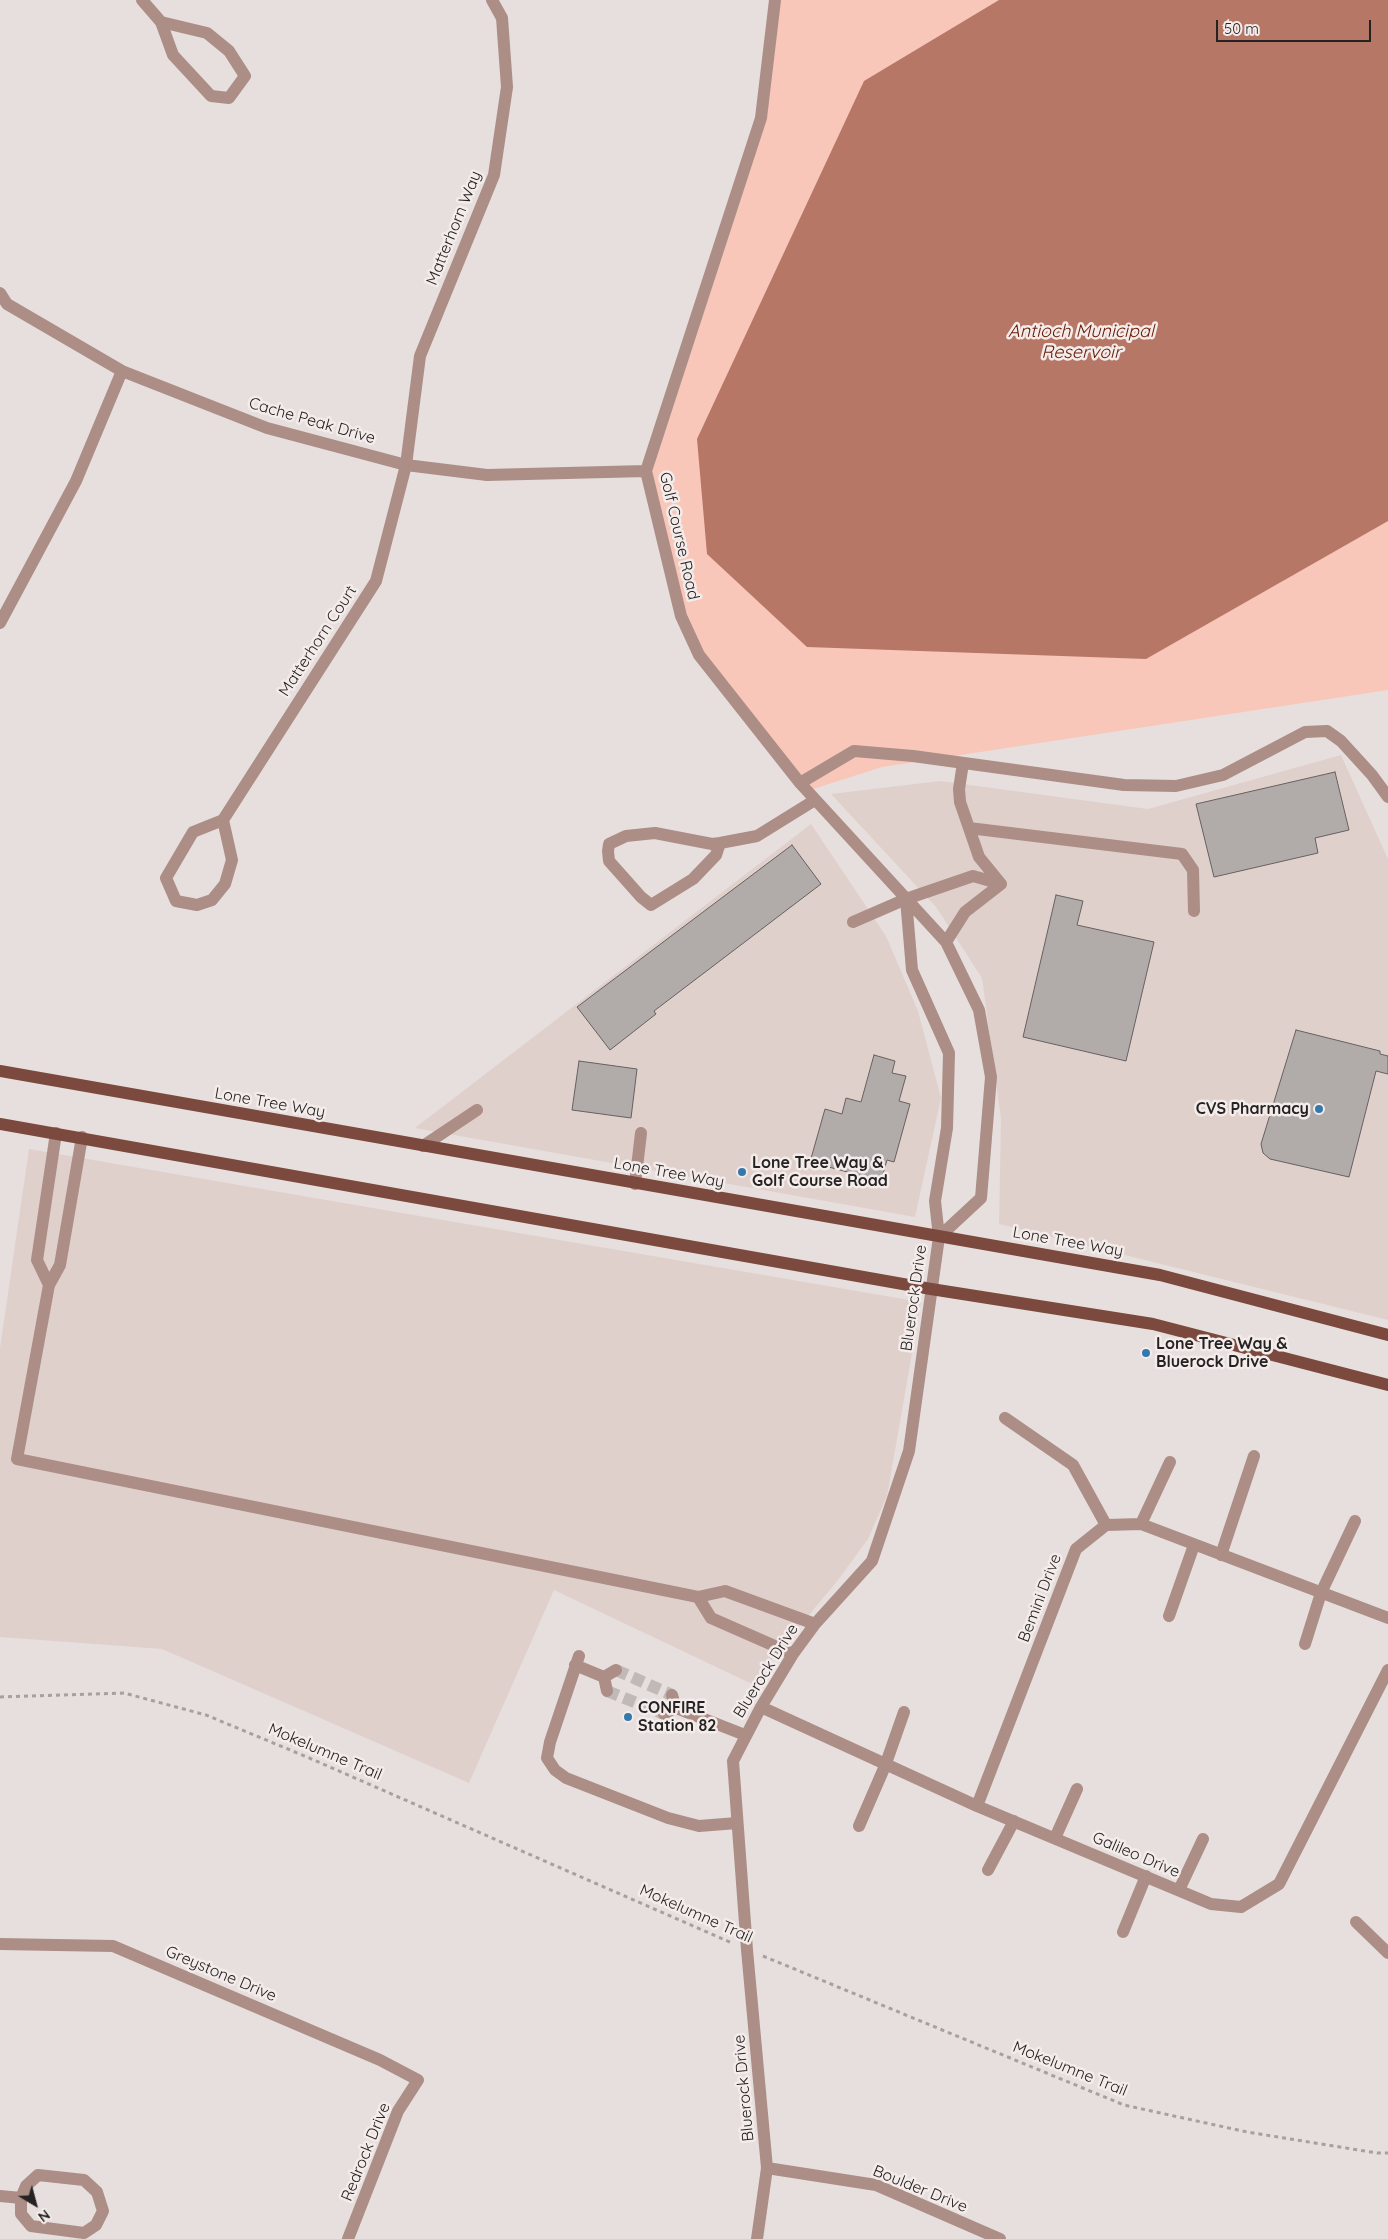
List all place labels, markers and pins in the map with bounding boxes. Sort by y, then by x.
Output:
place label: CVS Pharmacy [1196,1099,1309,1119]
marker: CVS Pharmacy [1313,1103,1325,1115]
place label: Lone Tree Way & Golf Course Road [752,1153,888,1191]
marker: Lone Tree Way & Golf Course Road [736,1166,748,1178]
place label: Lone Tree Way & Bluerock Drive [1156,1334,1288,1372]
marker: Lone Tree Way & Bluerock Drive [1140,1347,1152,1359]
place label: CONFIRE Station 82 [638,1698,716,1736]
marker: CONFIRE Station 82 [622,1711,634,1723]

